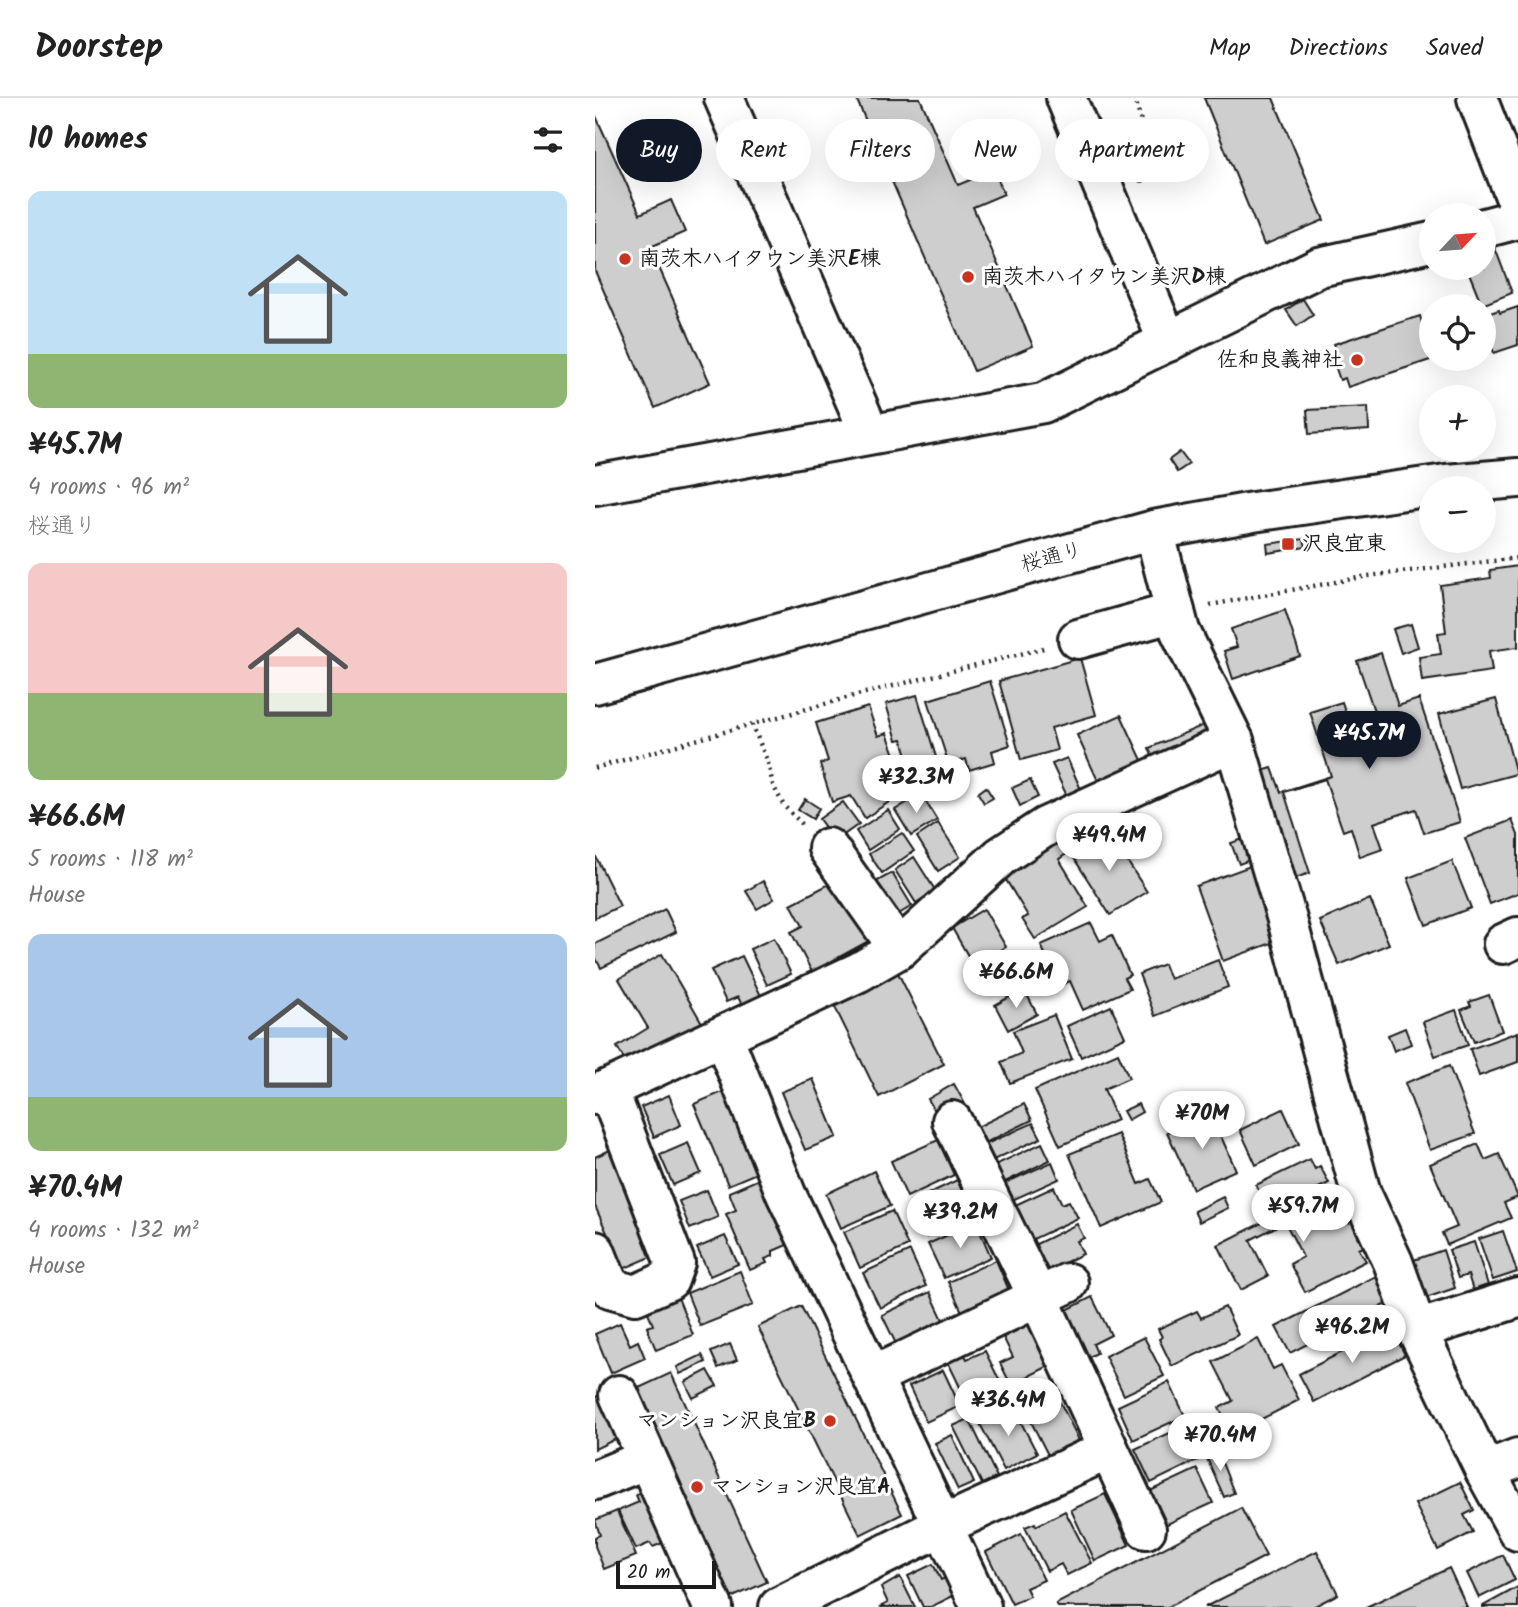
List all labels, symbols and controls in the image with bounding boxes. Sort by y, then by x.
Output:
text: Doorstep [35,22,163,75]
text: Map [1209,29,1251,68]
text: Directions [1289,29,1388,68]
text: Saved [1426,29,1483,68]
text: 10 homes [28,116,148,164]
chip: Buy [616,119,702,182]
chip: Rent [716,119,811,182]
chip: Filters [825,119,935,182]
chip: New [949,119,1041,182]
chip: Apartment [1055,119,1209,182]
icon: filters [529,121,567,159]
north arrow [1419,203,1496,280]
map controls [1419,203,1496,553]
icon: home [235,236,361,362]
place label: 南茨木ハイタウン美沢E棟 [639,243,881,276]
marker: 南茨木ハイタウン美沢E棟 [617,251,633,267]
place label: 南茨木ハイタウン美沢D棟 [982,261,1226,294]
marker: 南茨木ハイタウン美沢D棟 [960,269,976,285]
button: locate [1419,294,1496,371]
place label: 佐和良義神社 [1217,344,1343,377]
marker: 佐和良義神社 [1349,352,1365,368]
button: + [1419,385,1496,462]
text: ¥45.7M [28,422,122,470]
text: 4 rooms · 96 m² [28,470,189,506]
button: − [1419,476,1496,553]
text: 桜通り [28,509,97,545]
place label: 沢良宜東 [1302,528,1386,561]
street label: 桜通り [1017,534,1087,582]
marker: 沢良宜東 [1280,536,1296,552]
icon: home [235,609,361,735]
pin: ¥45.7M [1312,712,1426,771]
text: ¥45.7M [1333,716,1405,752]
pin: ¥32.3M [859,756,973,815]
text: ¥32.3M [878,760,954,796]
text: ¥66.6M [28,794,125,842]
pin: ¥49.4M [1052,814,1166,873]
text: ¥49.4M [1072,818,1146,854]
text: 5 rooms · 118 m² [28,842,193,878]
text: House [28,878,85,914]
pin: ¥66.6M [959,950,1073,1010]
text: ¥66.6M [979,955,1053,991]
icon: home [235,980,361,1106]
pin: ¥70M [1161,1091,1243,1151]
text: ¥70M [1175,1096,1229,1132]
text: ¥70.4M [28,1165,122,1213]
pin: ¥59.7M [1246,1184,1360,1244]
text: ¥59.7M [1267,1189,1339,1225]
pin: ¥39.2M [903,1190,1017,1250]
text: ¥39.2M [923,1195,997,1231]
text: 4 rooms · 132 m² [28,1213,199,1249]
text: House [28,1249,85,1285]
pin: ¥96.2M [1295,1306,1409,1365]
text: ¥96.2M [1315,1310,1389,1346]
pin: ¥36.4M [951,1378,1065,1438]
text: ¥36.4M [971,1383,1045,1419]
place label: マンション沢良宜B [637,1405,816,1438]
marker: マンション沢良宜B [822,1413,838,1429]
pin: ¥70.4M [1163,1414,1277,1473]
text: ¥70.4M [1184,1418,1256,1454]
place label: マンション沢良宜A [711,1471,891,1504]
marker: マンション沢良宜A [689,1479,705,1495]
scale bar [616,1558,716,1590]
text: 20 m [627,1558,670,1588]

